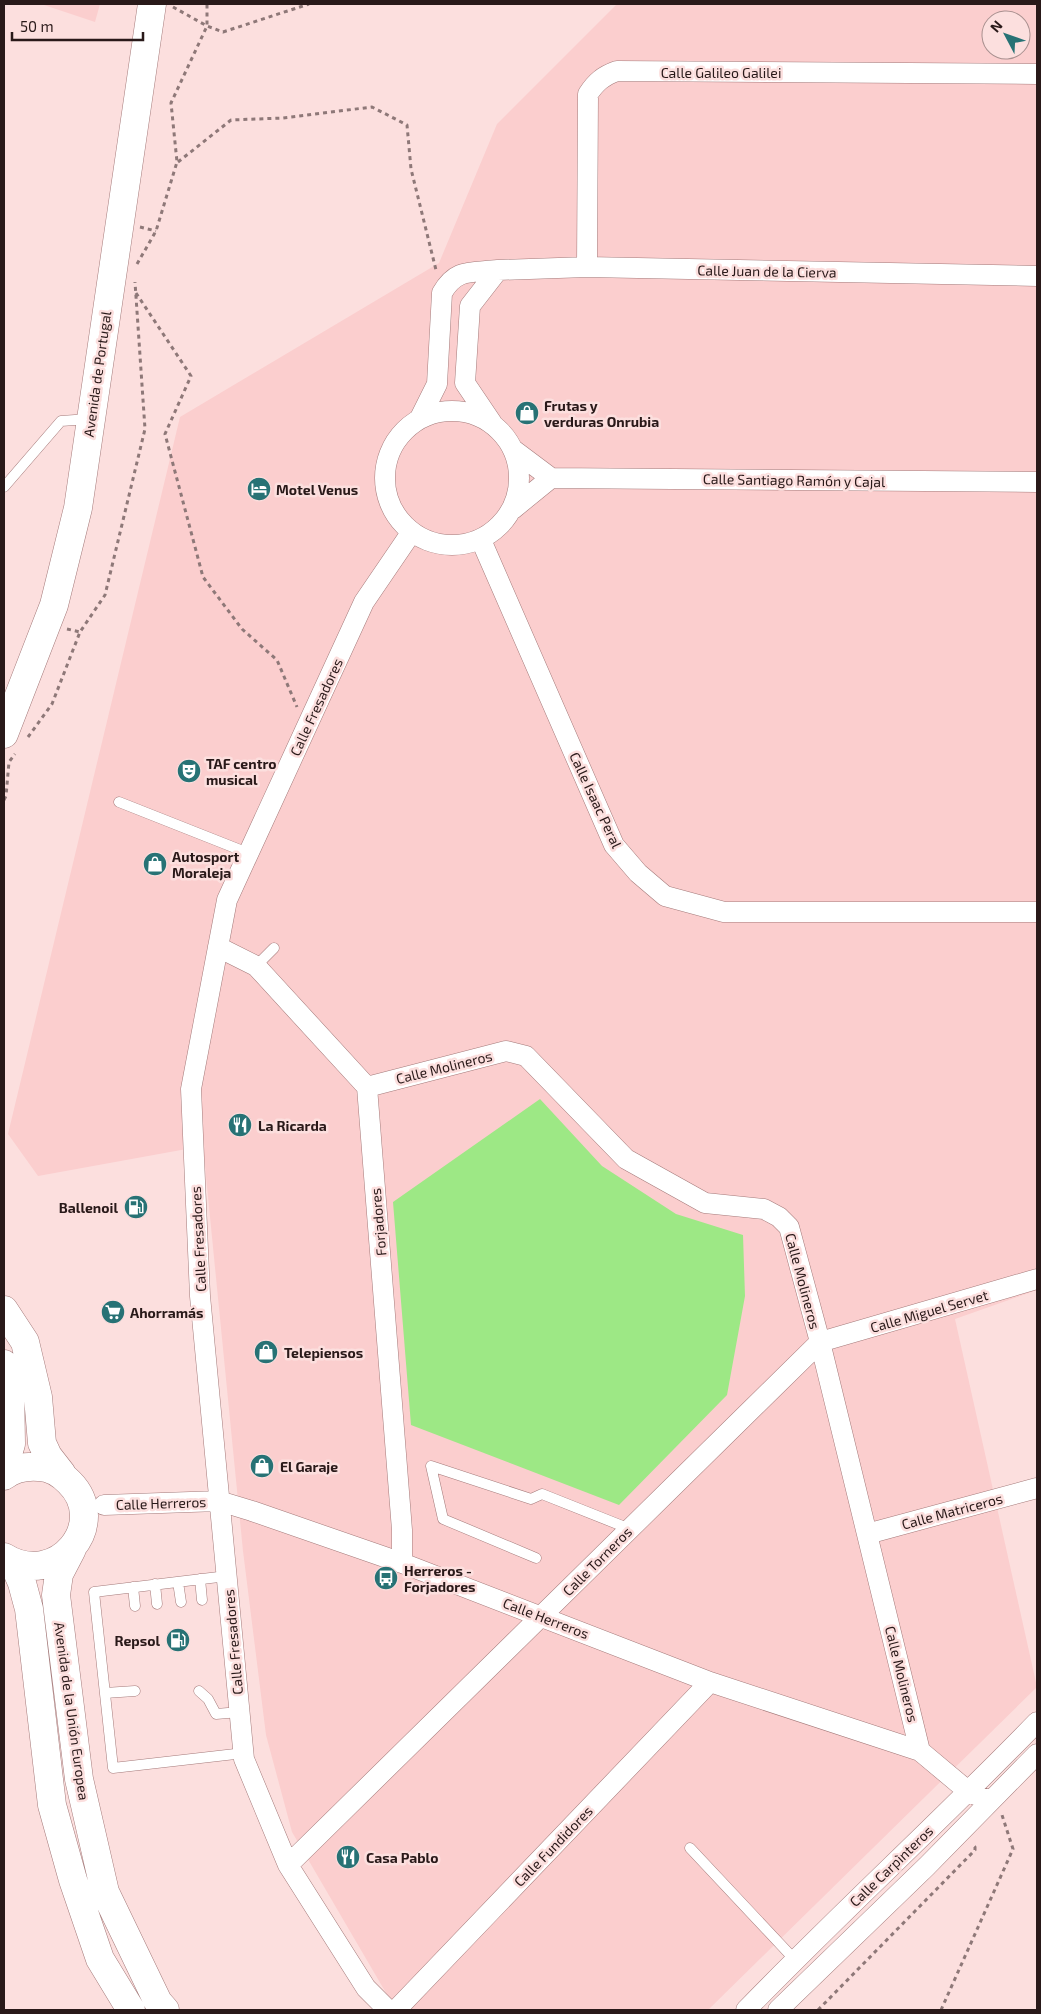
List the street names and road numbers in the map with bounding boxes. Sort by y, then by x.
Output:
street label: Calle Galileo Galilei [661,64,781,81]
street label: Calle Juan de la Cierva [697,261,837,281]
street label: Avenida de Portugal [80,309,114,438]
street label: Calle Santiago Ramón y Cajal [703,470,886,490]
street label: Calle Fresadores [286,656,346,758]
street label: Calle Isaac Peral [566,749,626,851]
street label: Calle Molineros [394,1047,494,1087]
street label: Calle Fresadores [187,1186,209,1292]
street label: Forjadores [367,1187,389,1257]
street label: Calle Molineros [782,1231,824,1331]
street label: Calle Miguel Servet [868,1286,990,1336]
street label: Calle Matriceros [900,1489,1004,1533]
street label: Calle Herreros [115,1493,207,1513]
street label: Calle Torneros [559,1523,635,1599]
street label: Calle Fresadores [220,1589,246,1695]
street label: Calle Herreros [501,1594,591,1642]
street label: Avenida de la Unión Europea [51,1621,93,1801]
street label: Calle Molineros [882,1624,922,1724]
street label: Calle Fundidores [510,1802,596,1890]
street label: Calle Carpìnteros [846,1822,936,1910]

